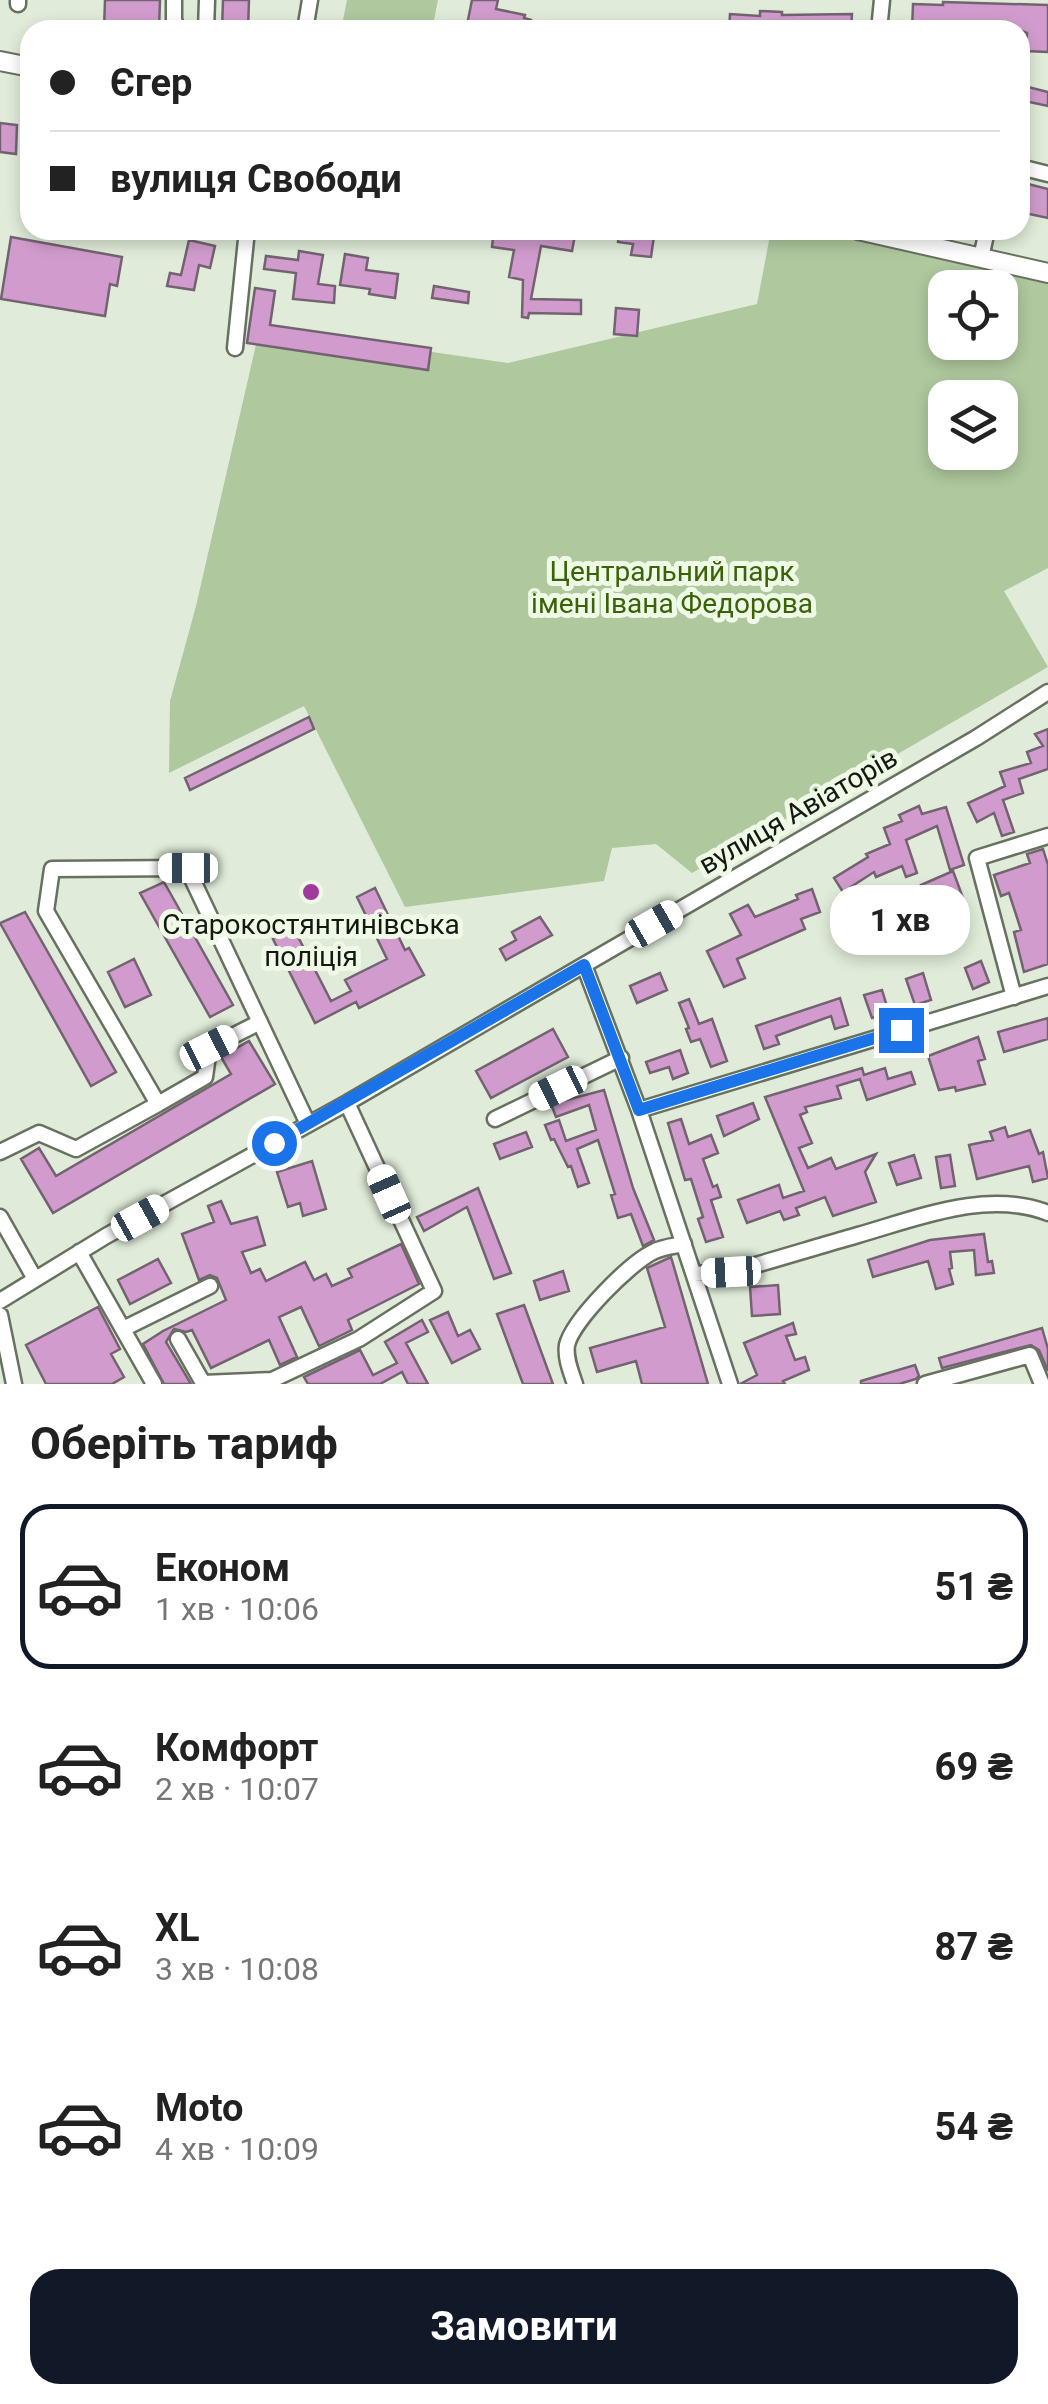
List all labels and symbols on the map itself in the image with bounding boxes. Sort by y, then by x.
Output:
park label: Центральний парк імені Івана Федорова [531,555,813,620]
street label: вулиця Авіаторів [693,741,903,881]
car [158,853,218,883]
marker: Старокостянтинівська поліція [300,881,322,903]
callout: 1 хв [831,885,971,955]
car [621,896,687,952]
place label: Старокостянтинівська поліція [162,908,460,973]
route end [879,1008,924,1053]
car [175,1021,243,1075]
car [524,1061,592,1115]
route start [252,1121,297,1166]
car [363,1160,415,1228]
car [106,1190,174,1246]
car [700,1255,762,1289]

